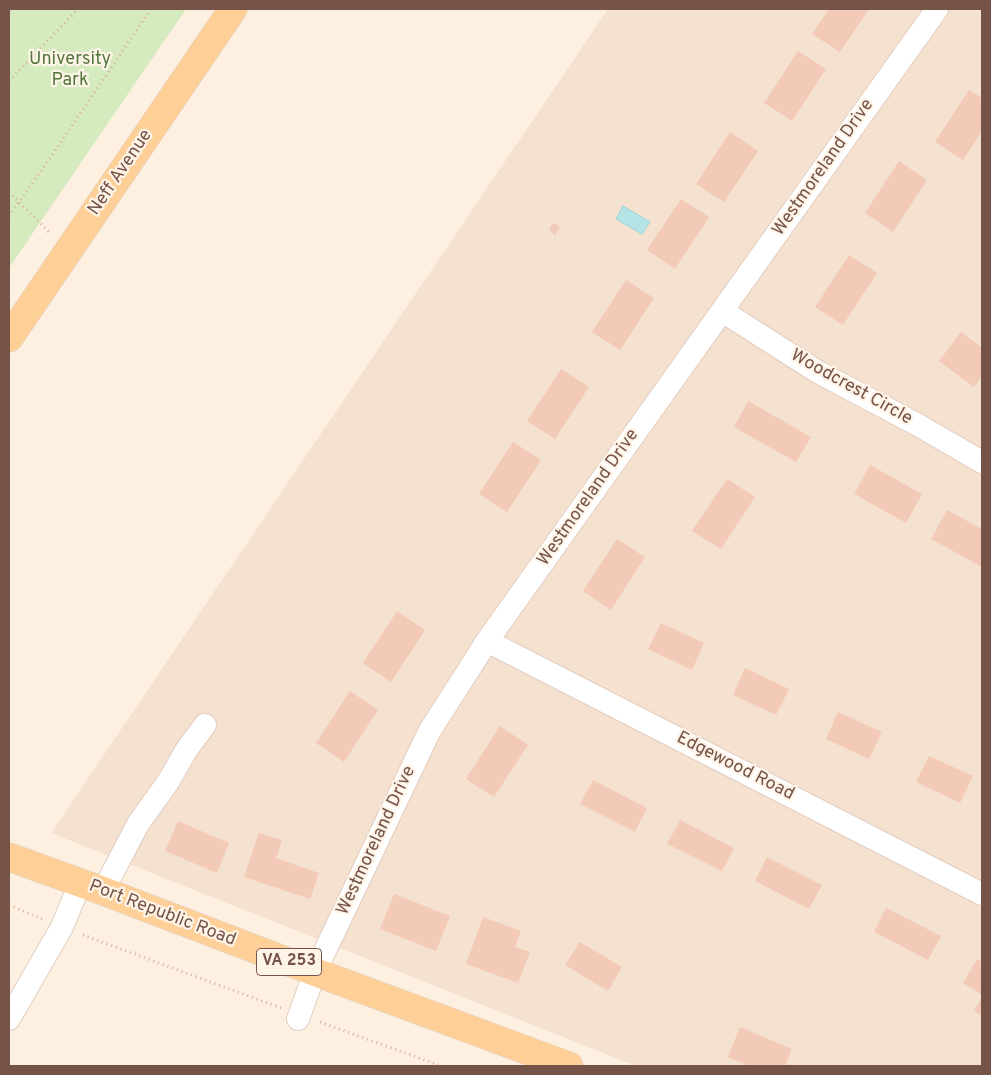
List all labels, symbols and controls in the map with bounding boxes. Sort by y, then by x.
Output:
park label: University Park [29,49,111,92]
street label: Westmoreland Drive [769,95,879,241]
street label: Neff Avenue [84,126,158,220]
street label: Woodcrest Circle [786,346,916,430]
street label: Westmoreland Drive [534,425,644,571]
street label: Edgewood Road [673,728,797,806]
street label: Westmoreland Drive [333,763,421,919]
street label: Port Republic Road [85,876,239,952]
road number: VA 253 [256,949,322,976]

